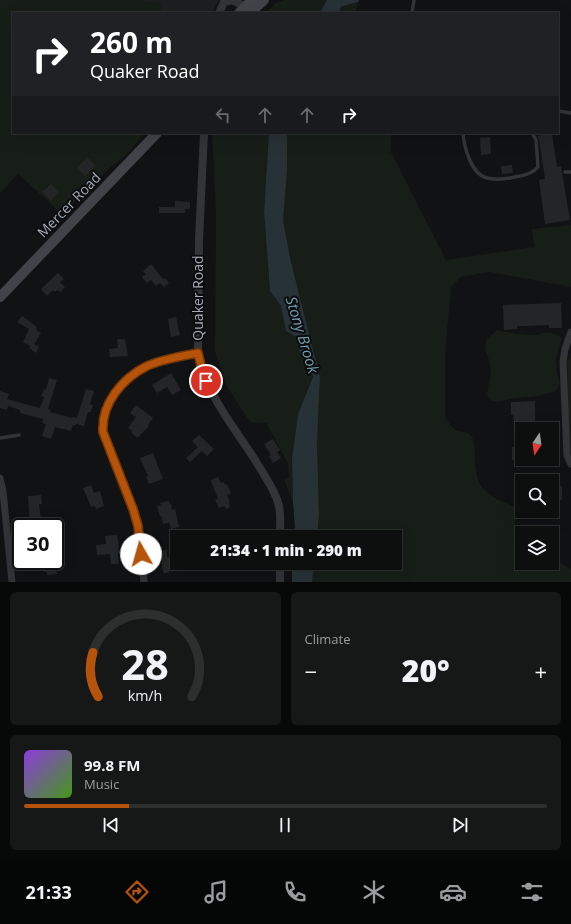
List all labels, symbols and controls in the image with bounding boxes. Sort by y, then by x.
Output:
text: 260 m [90,23,173,61]
icon: right [24,28,76,80]
text: Quaker Road [90,59,200,83]
icon: left [212,104,234,126]
icon: ahead [254,104,276,126]
icon: ahead [296,104,318,126]
icon: right [338,104,360,126]
street label: Mercer Road [33,168,104,241]
street label: Quaker Road [188,255,207,341]
water label: Stony Brook [282,294,324,376]
pin [189,364,223,398]
icon: arrive [195,370,217,392]
north arrow [515,422,559,466]
map controls [515,422,559,570]
button: search [515,474,559,518]
speed limit sign: 30 [12,518,64,570]
button: layers [515,526,559,570]
position arrow [120,533,162,575]
text: 21:34 · 1 min · 290 m [210,540,362,560]
text: Climate [305,630,350,648]
text: 28 [121,635,169,691]
text: 20° [402,650,450,691]
text: − [305,656,317,686]
text: + [534,656,547,686]
text: km/h [128,685,163,704]
text: 99.8 FM [84,755,140,775]
text: Music [84,775,119,793]
icon: previous [100,814,122,836]
icon: pause [274,814,296,836]
icon: next [449,814,471,836]
icon: directions [123,878,151,906]
icon: music [202,878,230,906]
icon: phone [281,878,309,906]
icon: climate [360,878,388,906]
icon: car [439,878,467,906]
icon: filters [518,878,546,906]
text: 21:33 [25,880,72,904]

